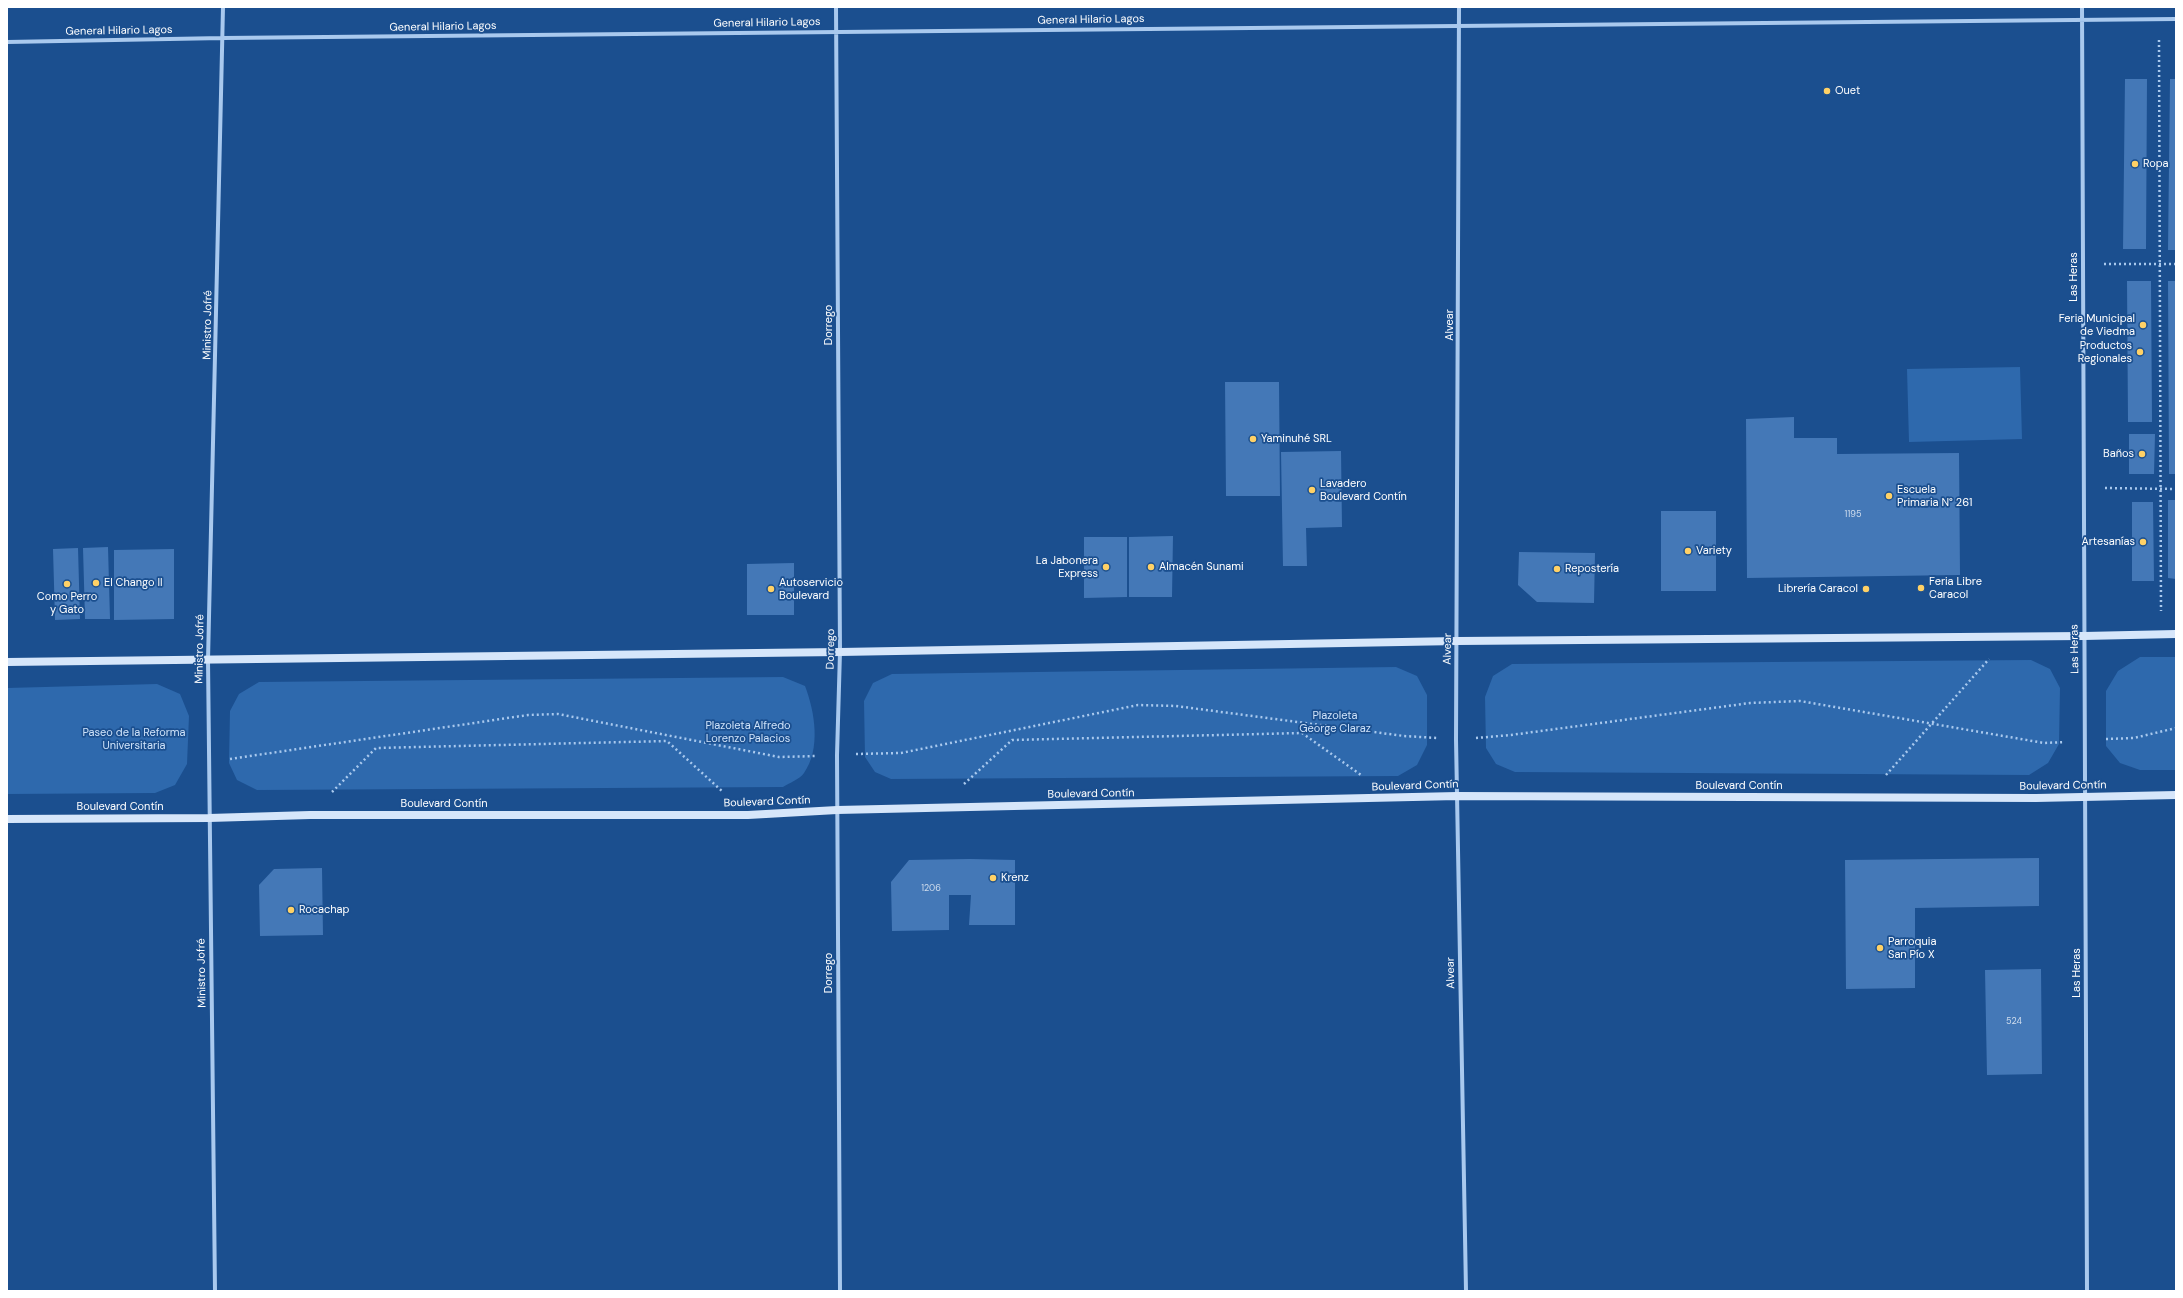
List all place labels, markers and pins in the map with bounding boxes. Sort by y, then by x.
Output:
place label: Ouet [1835,84,1860,98]
marker: Ouet [1822,86,1832,96]
place label: Ropa [2143,157,2169,171]
marker: Ropa [2130,159,2140,169]
place label: Feria Municipal de Viedma [2059,312,2135,338]
marker: Feria Municipal de Viedma [2138,320,2148,330]
place label: Productos Regionales [2078,339,2132,365]
marker: Productos Regionales [2135,347,2145,357]
place label: Yaminuhé SRL [1261,432,1332,446]
marker: Yaminuhé SRL [1248,434,1258,444]
place label: Baños [2103,447,2134,461]
marker: Baños [2137,449,2147,459]
place label: Lavadero Boulevard Contín [1320,477,1407,503]
place label: Escuela Primaria N° 261 [1897,483,1972,509]
marker: Lavadero Boulevard Contín [1307,485,1317,495]
marker: Escuela Primaria N° 261 [1884,491,1894,501]
place label: Artesanías [2081,535,2135,549]
marker: Artesanías [2138,537,2148,547]
place label: Variety [1696,544,1732,558]
marker: Variety [1683,546,1693,556]
place label: La Jabonera Express [1036,554,1098,580]
place label: Almacén Sunami [1159,560,1244,574]
marker: La Jabonera Express [1101,562,1111,572]
marker: Almacén Sunami [1146,562,1156,572]
place label: Repostería [1565,562,1619,576]
marker: Repostería [1552,564,1562,574]
place label: Feria Libre Caracol [1929,575,1982,601]
place label: El Chango II [104,576,163,590]
place label: Autoservicio Boulevard [779,576,843,602]
marker: El Chango II [91,578,101,588]
marker: Como Perro y Gato [62,579,72,589]
place label: Librería Caracol [1778,582,1858,596]
marker: Feria Libre Caracol [1916,583,1926,593]
marker: Autoservicio Boulevard [766,584,776,594]
marker: Librería Caracol [1861,584,1871,594]
place label: Como Perro y Gato [37,590,97,616]
place label: Krenz [1001,871,1029,885]
marker: Krenz [988,873,998,883]
place label: Rocachap [299,903,349,917]
marker: Rocachap [286,905,296,915]
place label: Parroquia San Pío X [1888,935,1936,961]
marker: Parroquia San Pío X [1875,943,1885,953]

